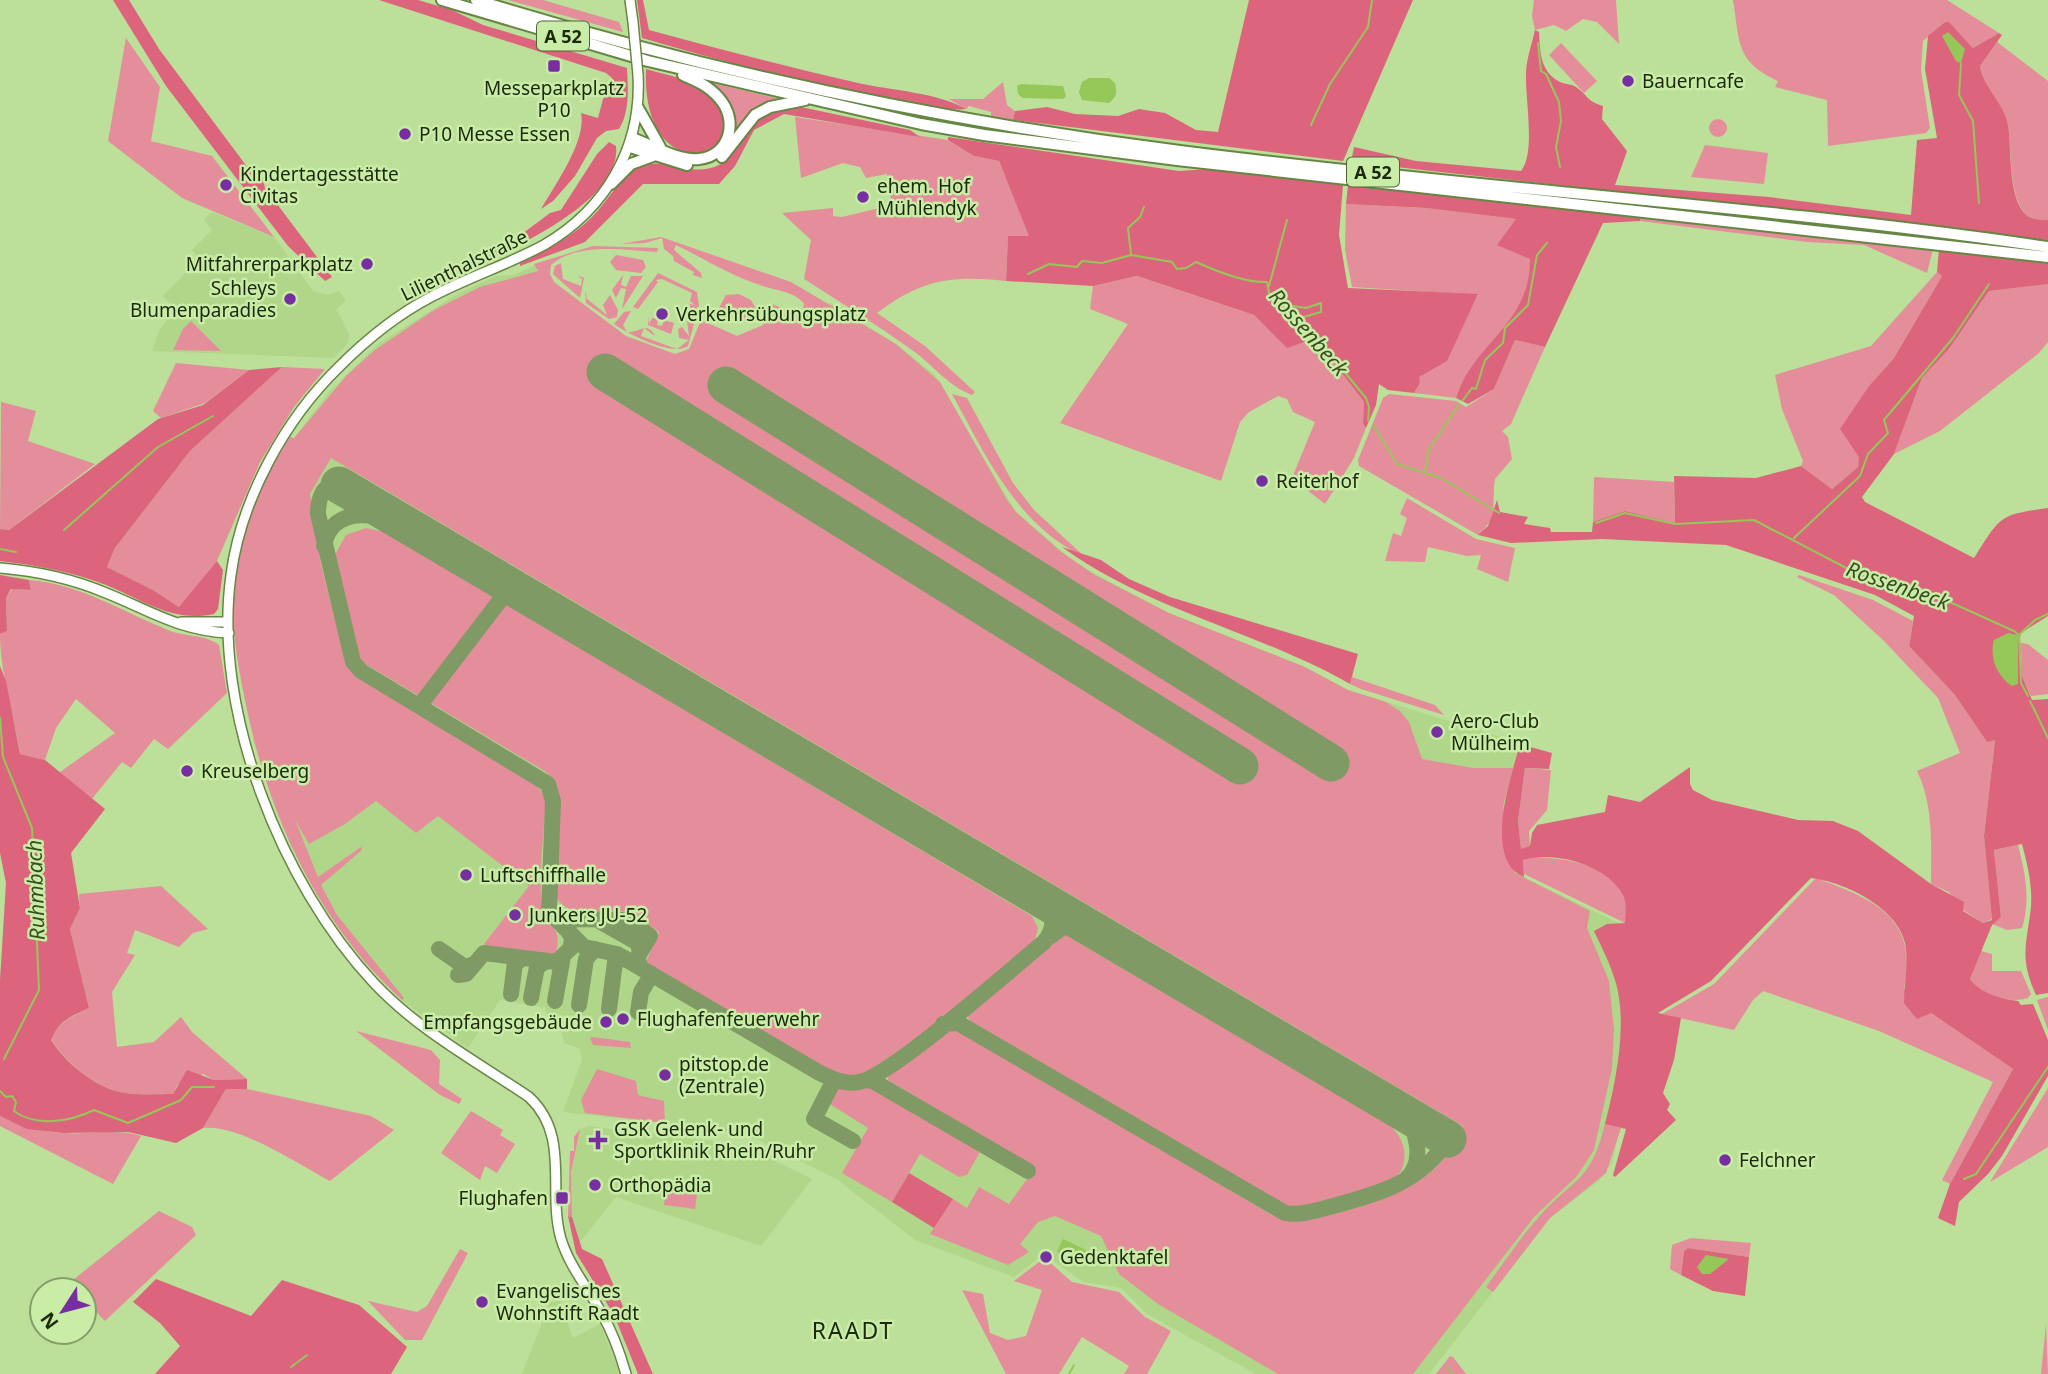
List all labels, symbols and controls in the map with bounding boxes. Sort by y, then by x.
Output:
road number: A 52 [537,22,589,51]
marker: Messeparkplatz P10 [546,58,562,74]
place label: Bauerncafe [1642,68,1744,94]
marker: Bauerncafe [1620,73,1636,89]
place label: Messeparkplatz P10 [484,75,624,123]
place label: P10 Messe Essen [419,121,570,147]
marker: P10 Messe Essen [397,126,413,142]
road number: A 52 [1347,158,1399,187]
place label: Kindertagesstätte Civitas [240,161,399,209]
place label: ehem. Hof Mühlendyk [877,173,977,221]
marker: Kindertagesstätte Civitas [218,177,234,193]
marker: ehem. Hof Mühlendyk [855,189,871,205]
street label: Lilienthalstraße [396,223,532,307]
place label: Mitfahrerparkplatz [186,251,353,277]
marker: Mitfahrerparkplatz [359,256,375,272]
place label: Schleys Blumenparadies [130,275,276,323]
water label: Rossenbeck [1263,282,1356,383]
marker: Schleys Blumenparadies [282,291,298,307]
place label: Verkehrsübungsplatz [676,301,866,327]
marker: Verkehrsübungsplatz [654,306,670,322]
place label: Reiterhof [1276,468,1360,494]
marker: Reiterhof [1254,473,1270,489]
water label: Rossenbeck [1843,554,1955,616]
place label: Aero-Club Mülheim [1451,708,1539,756]
marker: Aero-Club Mülheim [1429,724,1445,740]
place label: Kreuselberg [201,758,309,784]
marker: Kreuselberg [179,763,195,779]
water label: Ruhmbach [19,839,51,941]
place label: Luftschiffhalle [480,862,606,888]
marker: Luftschiffhalle [458,867,474,883]
place label: Junkers JU-52 [527,902,647,928]
marker: Junkers JU-52 [507,907,523,923]
place label: Flughafenfeuerwehr [637,1006,820,1032]
place label: Empfangsgebäude [423,1009,592,1035]
marker: Flughafenfeuerwehr [615,1011,631,1027]
marker: Empfangsgebäude [598,1014,614,1030]
place label: pitstop.de (Zentrale) [679,1051,769,1099]
marker: pitstop.de (Zentrale) [657,1067,673,1083]
place label: GSK Gelenk- und Sportklinik Rhein/Ruhr [614,1116,815,1164]
marker: GSK Gelenk- und Sportklinik Rhein/Ruhr [588,1130,608,1150]
place label: Felchner [1739,1147,1816,1173]
marker: Felchner [1717,1152,1733,1168]
place label: Orthopädia [609,1172,711,1198]
marker: Orthopädia [587,1177,603,1193]
place label: Flughafen [458,1185,548,1211]
marker: Flughafen [554,1190,570,1206]
place label: Gedenktafel [1060,1244,1169,1270]
marker: Gedenktafel [1038,1249,1054,1265]
north arrow [28,1276,98,1346]
place label: Evangelisches Wohnstift Raadt [496,1278,639,1326]
marker: Evangelisches Wohnstift Raadt [474,1294,490,1310]
text: N [34,1307,64,1335]
district label: RAADT [812,1314,894,1346]

